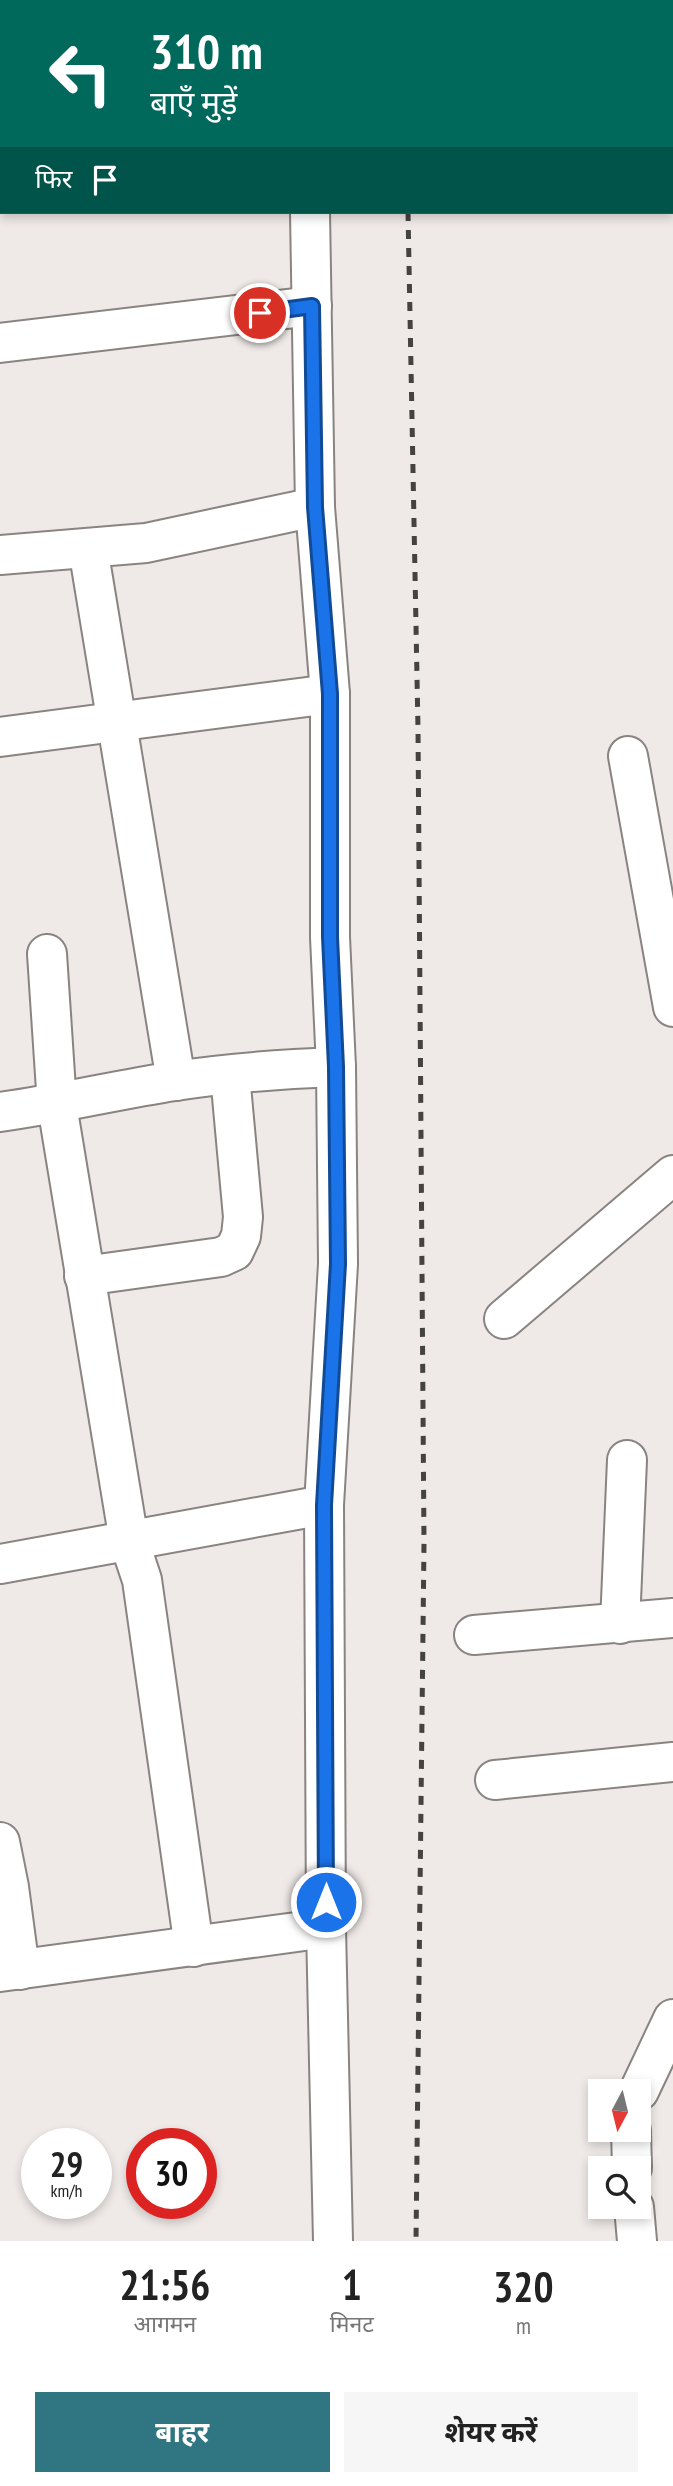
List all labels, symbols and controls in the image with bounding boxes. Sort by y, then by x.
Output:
text: 310 m [150,19,263,83]
icon: left [35,28,126,119]
text: बाएँ मुड़ें [150,81,237,123]
icon: arrive [86,161,124,199]
text: फिर [35,162,72,195]
pin [230,283,290,343]
icon: arrive [241,294,279,332]
position arrow [289,1865,363,1939]
north arrow [588,2079,651,2142]
map controls [588,2079,651,2219]
speed limit sign: 30 [126,2128,217,2219]
text: 29 [50,2141,83,2187]
button: search [588,2156,651,2219]
text: km/h [51,2179,82,2202]
text: 21:56 [119,2257,210,2312]
text: 1 [342,2257,362,2312]
text: 320 [493,2259,554,2314]
text: आगमन [133,2309,196,2338]
text: मिनट [330,2309,374,2338]
text: m [516,2311,531,2340]
button: बाहर [35,2392,330,2472]
button: शेयर करें [344,2392,638,2472]

